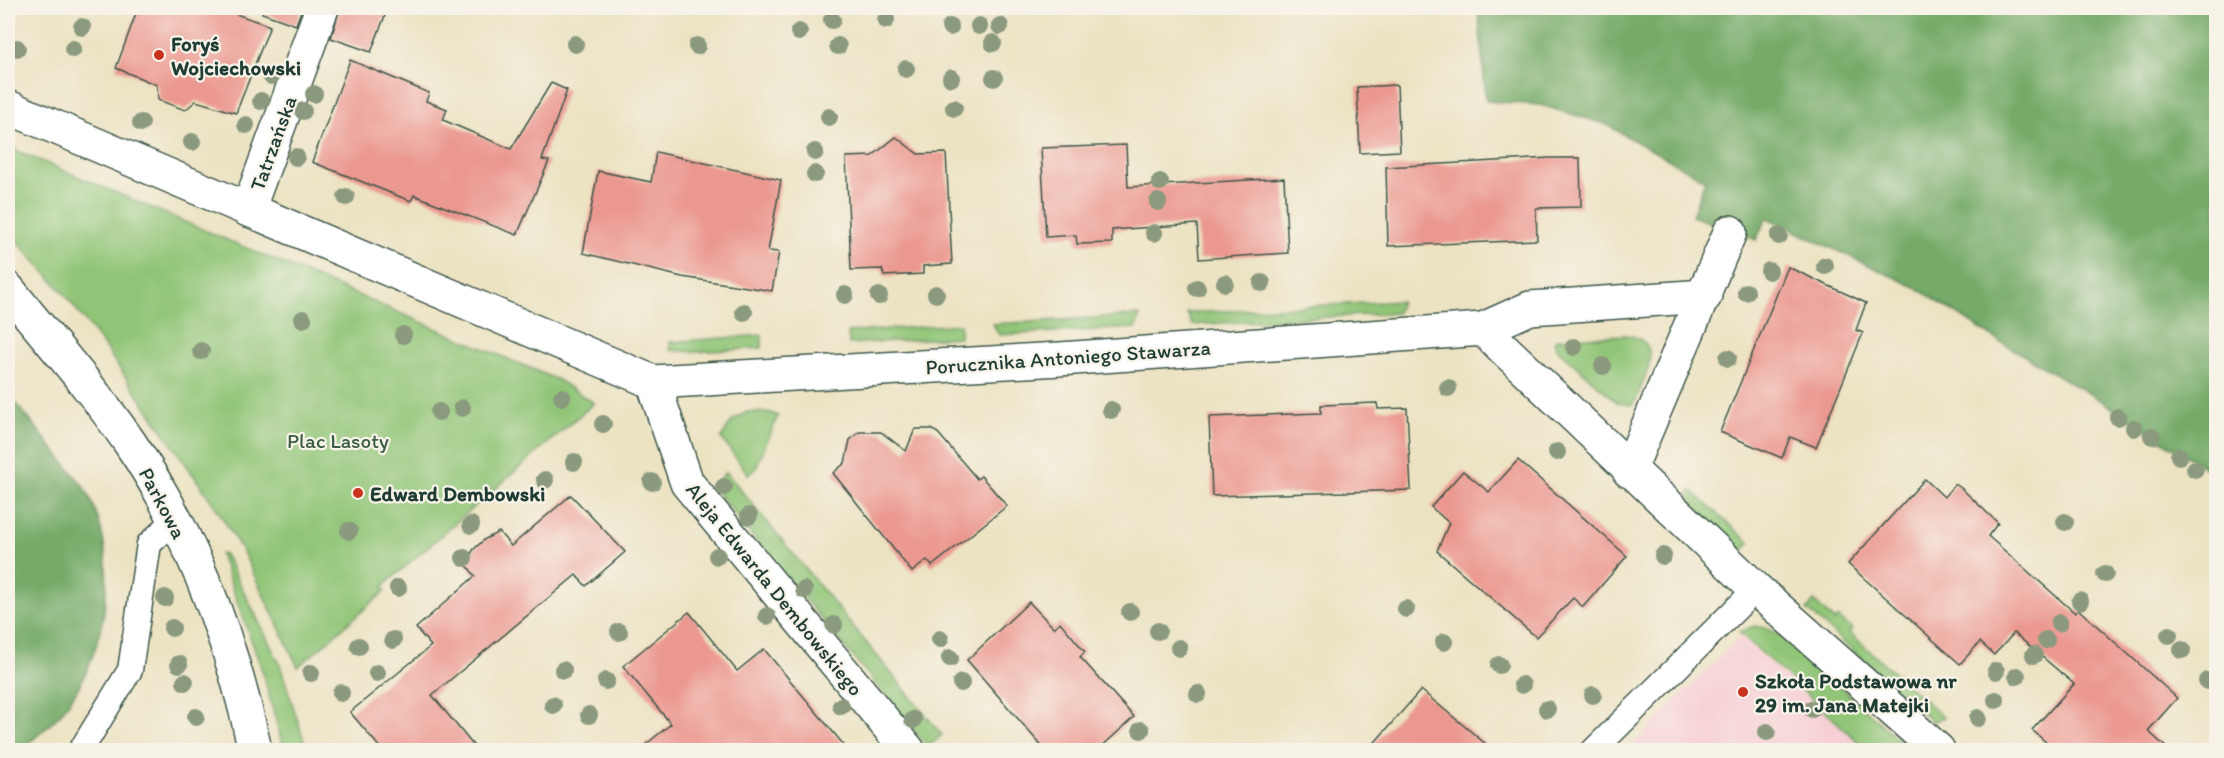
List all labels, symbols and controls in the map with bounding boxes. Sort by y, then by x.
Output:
place label: Foryś Wojciechowski [171,31,301,81]
marker: Foryś Wojciechowski [152,48,166,62]
street label: Tatrzańska [244,92,302,194]
street label: Porucznika Antoniego Stawarza [925,335,1211,379]
park label: Plac Lasoty [287,428,389,453]
street label: Parkowa [134,463,192,543]
street label: Aleja Edwarda Dembowskiego [681,477,869,701]
place label: Edward Dembowski [370,481,545,506]
marker: Edward Dembowski [351,486,365,500]
place label: Szkoła Podstawowa nr 29 im. Jana Matejki [1755,668,1957,718]
marker: Szkoła Podstawowa nr 29 im. Jana Matejki [1736,685,1750,699]

